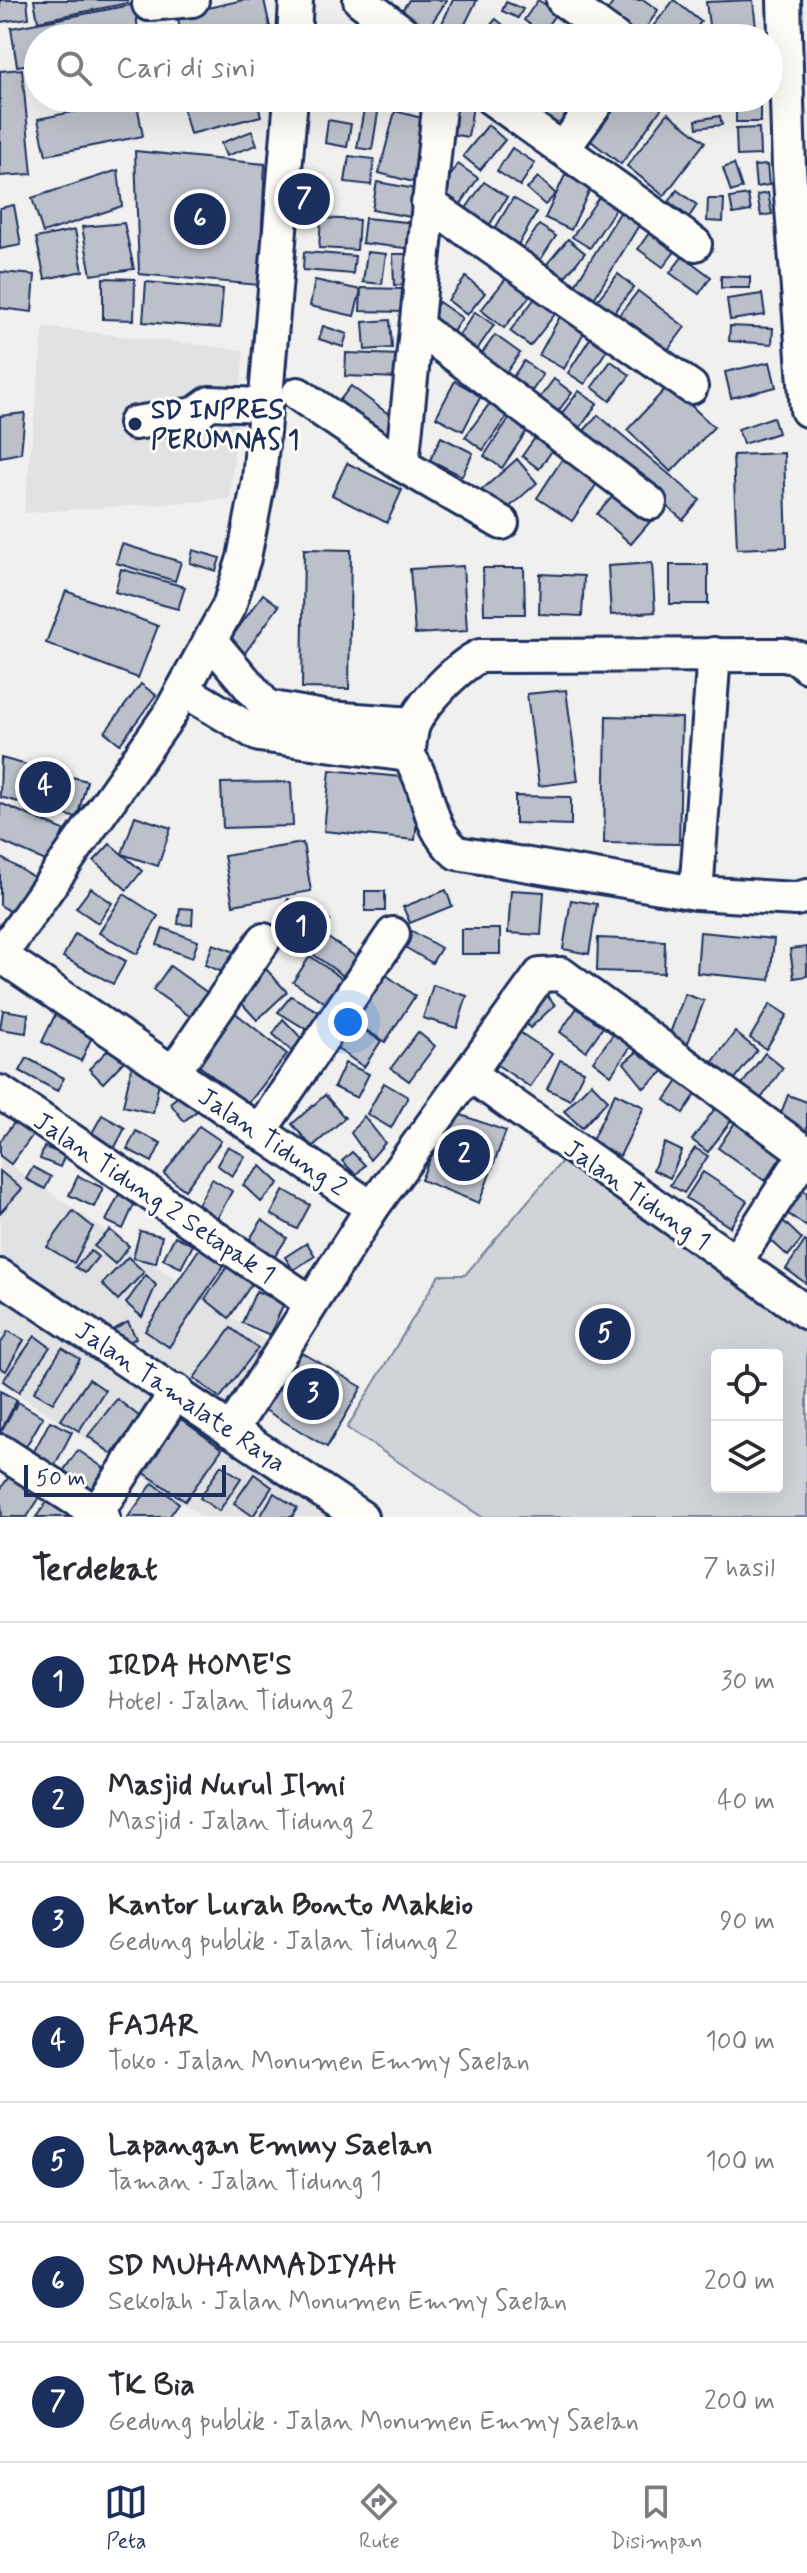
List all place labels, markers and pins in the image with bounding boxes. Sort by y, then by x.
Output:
pin: 7 [278,169,330,229]
pin: 6 [174,189,226,249]
place label: SD INPRES PERUMNAS 1 [151,394,299,458]
marker: SD INPRES PERUMNAS 1 [126,415,144,433]
pin: 4 [19,757,71,817]
pin: 1 [275,897,327,957]
pin: 2 [438,1125,490,1185]
pin: 5 [579,1304,631,1364]
pin: 3 [287,1364,339,1424]

